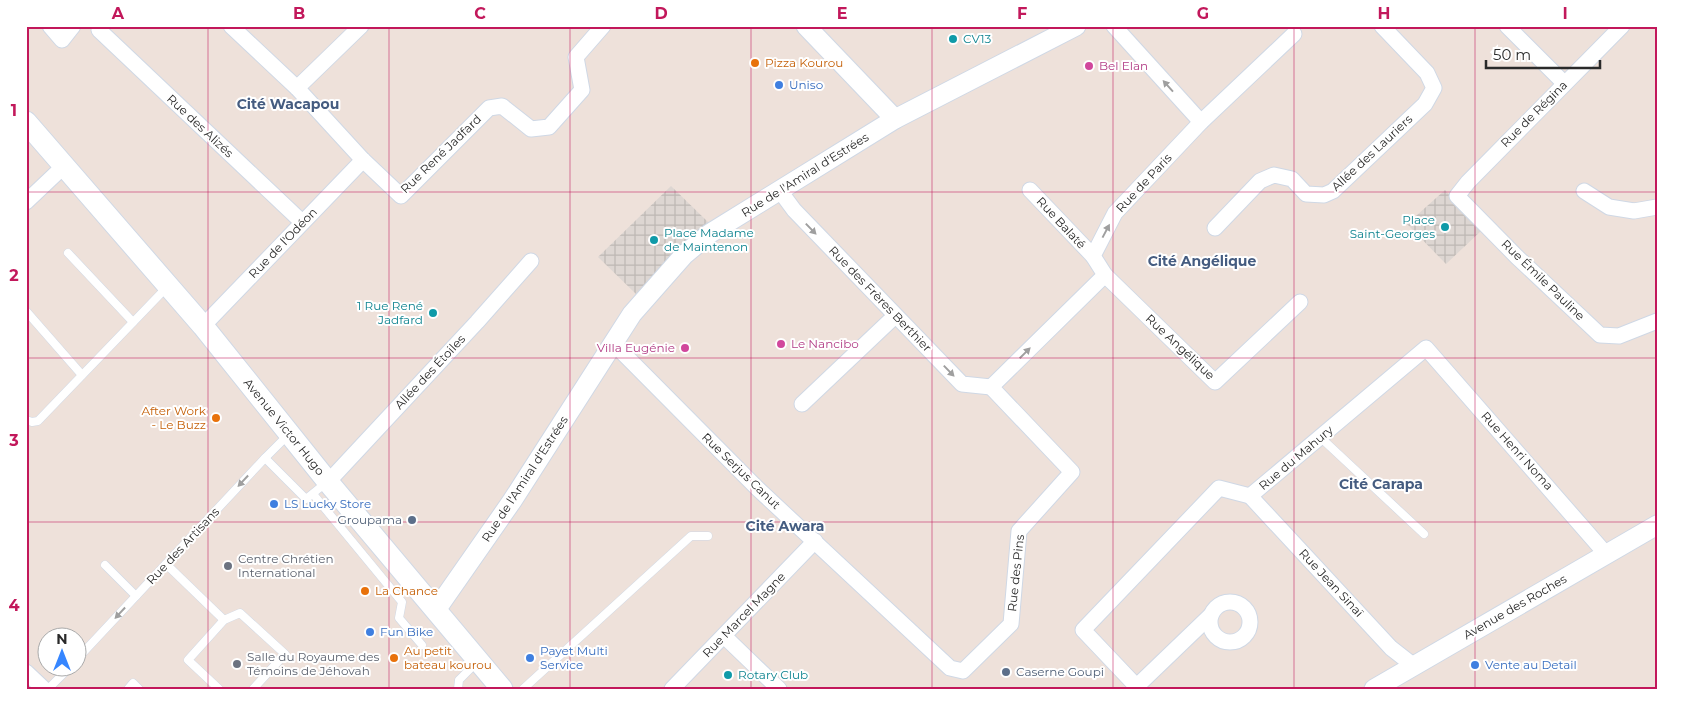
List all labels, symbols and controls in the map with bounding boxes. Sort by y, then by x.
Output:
text: A [111,4,125,23]
text: B [293,4,305,23]
text: C [474,4,486,23]
text: D [654,4,668,23]
text: E [837,4,847,23]
text: F [1017,4,1027,23]
text: G [1197,4,1209,23]
text: H [1378,4,1390,23]
text: I [1562,4,1568,23]
place label: CV13 [963,31,991,46]
marker: CV13 [947,33,959,45]
scale bar [1486,38,1599,70]
text: 50 m [1493,45,1531,64]
place label: Pizza Kourou [765,55,843,70]
marker: Pizza Kourou [749,57,761,69]
place label: Bel Elan [1099,58,1148,73]
marker: Bel Elan [1083,60,1095,72]
place label: Uniso [789,77,823,92]
street label: Rue de Régina [1497,77,1570,150]
marker: Uniso [773,79,785,91]
one-way arrow [1162,80,1174,92]
street label: Rue des Alizés [164,91,237,160]
district label: Cité Wacapou [237,95,339,113]
text: 1 [11,101,17,120]
street label: Rue René Jadfard [397,111,484,196]
street label: Allée des Lauriers [1328,111,1415,194]
street label: Rue de l'Amiral d'Estrées [738,129,871,220]
street label: Rue de Paris [1113,150,1175,215]
street label: Rue Balaté [1034,194,1089,252]
street label: Rue de l'Odéon [245,204,320,281]
place label: Place Saint-Georges [1350,212,1435,241]
marker: Place Saint-Georges [1439,221,1451,233]
one-way arrow [805,222,817,234]
one-way arrow [1102,223,1110,238]
place label: Place Madame de Maintenon [664,225,754,254]
marker: Place Madame de Maintenon [648,234,660,246]
street label: Rue Émile Pauline [1499,236,1588,323]
street label: Rue des Frères Berthier [826,243,935,355]
district label: Cité Angélique [1148,252,1256,270]
text: 2 [9,266,19,285]
place label: 1 Rue René Jadfard [357,298,423,327]
marker: 1 Rue René Jadfard [427,307,439,319]
street label: Rue Angélique [1143,311,1218,383]
street label: Allée des Étoiles [391,331,468,412]
place label: Le Nancibo [791,336,859,351]
marker: Le Nancibo [775,338,787,350]
place label: Villa Eugénie [597,340,675,355]
marker: Villa Eugénie [679,342,691,354]
one-way arrow [1019,347,1031,359]
one-way arrow [942,364,954,376]
street label: Avenue Victor Hugo [241,375,328,478]
place label: After Work - Le Buzz [141,403,207,432]
street label: Rue Henri Noma [1478,408,1557,493]
marker: After Work - Le Buzz [210,412,222,424]
street label: Rue de l'Amiral d'Estrées [478,413,571,545]
street label: Rue du Mahury [1255,422,1336,493]
street label: Rue Serjus Canut [699,429,784,512]
text: 3 [8,431,19,450]
one-way arrow [237,475,249,487]
district label: Cité Carapa [1339,475,1423,493]
place label: LS Lucky Store [284,496,371,511]
marker: LS Lucky Store [268,498,280,510]
street label: Rue des Artisans [143,504,222,587]
place label: Groupama [337,512,402,527]
marker: Groupama [406,514,418,526]
district label: Cité Awara [746,517,824,535]
street label: Rue des Pins [1004,534,1027,612]
street label: Rue Jean Sinaï [1296,546,1367,620]
place label: Centre Chrétien International [238,551,334,580]
marker: Centre Chrétien International [222,560,234,572]
street label: Rue Marcel Magne [699,569,788,660]
street label: Avenue des Roches [1460,571,1569,642]
place label: La Chance [375,583,438,598]
marker: La Chance [359,585,371,597]
text: 4 [8,596,20,615]
one-way arrow [114,606,126,618]
place label: Fun Bike [380,624,433,639]
marker: Fun Bike [364,626,376,638]
north arrow [38,628,88,678]
text: N [56,630,68,648]
place label: Au petit bateau kourou [404,643,492,672]
place label: Payet Multi Service [540,643,608,672]
place label: Salle du Royaume des Témoins de Jéhovah [247,649,380,678]
marker: Au petit bateau kourou [388,652,400,664]
marker: Payet Multi Service [524,652,536,664]
place label: Vente au Detail [1485,657,1577,672]
marker: Salle du Royaume des Témoins de Jéhovah [231,658,243,670]
marker: Vente au Detail [1469,659,1481,671]
place label: Caserne Goupi [1016,664,1104,679]
marker: Caserne Goupi [1000,666,1012,678]
place label: Rotary Club [738,667,808,682]
marker: Rotary Club [722,669,734,681]

